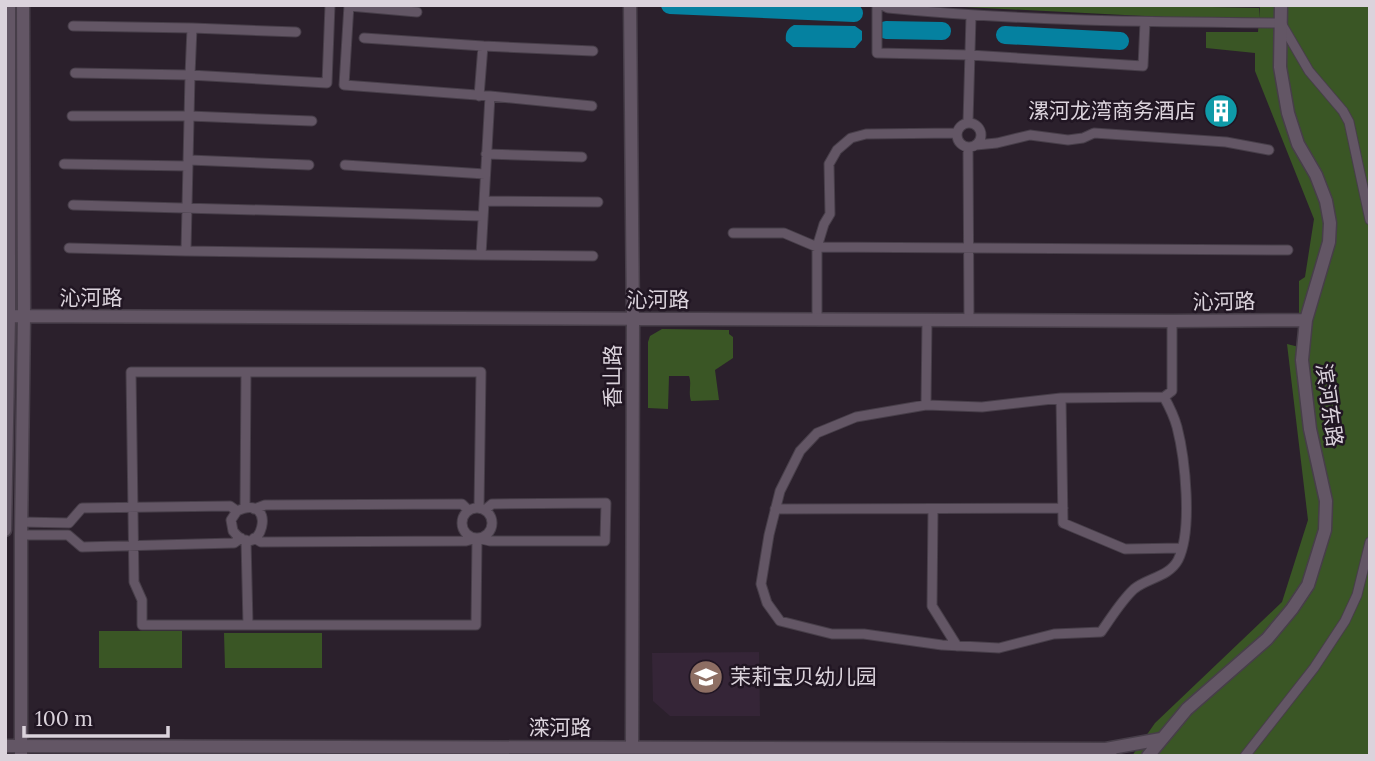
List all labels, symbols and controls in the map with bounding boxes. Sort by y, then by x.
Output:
building icon: 漯河龙湾商务酒店 [1202,92,1240,130]
place label: 漯河龙湾商务酒店 [1028,97,1196,124]
street label: 沁河路 [60,284,123,311]
street label: 沁河路 [627,286,690,313]
street label: 沁河路 [1192,287,1256,316]
street label: 香山路 [599,345,626,408]
street label: 滨河东路 [1310,361,1349,448]
school or university icon: 茉莉宝贝幼儿园 [687,658,725,696]
place label: 茉莉宝贝幼儿园 [730,663,877,690]
scale bar [24,694,168,738]
text: 100 m [35,705,93,732]
street label: 滦河路 [529,714,592,741]

